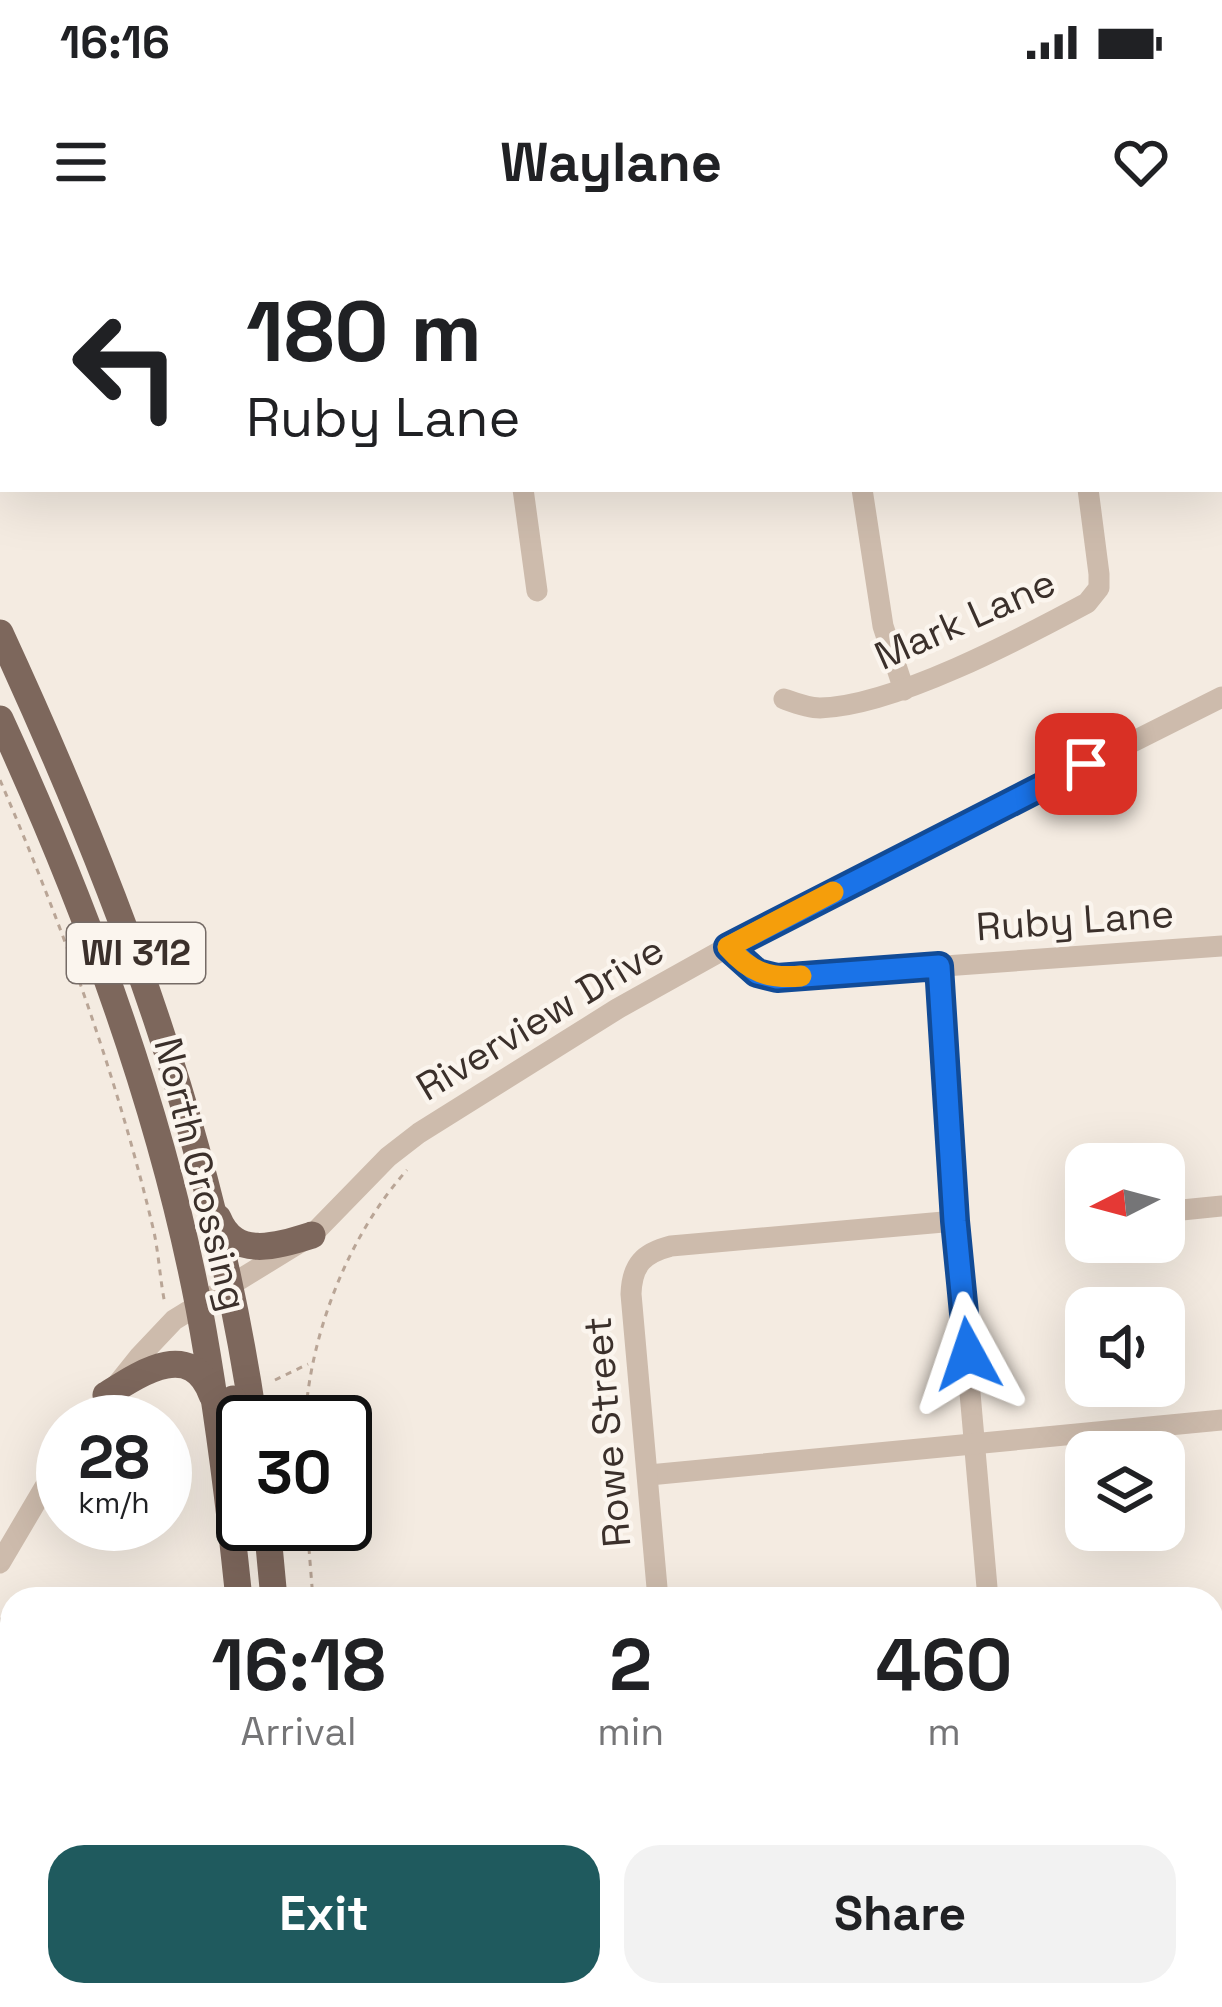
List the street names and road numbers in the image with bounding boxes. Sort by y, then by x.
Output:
street label: Mark Lane [867,557,1063,681]
street label: Ruby Lane [974,889,1176,951]
road number: WI 312 [67,923,205,983]
street label: Riverview Drive [407,925,673,1111]
street label: North Crossing [143,1033,259,1315]
street label: Rowe Street [573,1315,641,1549]

